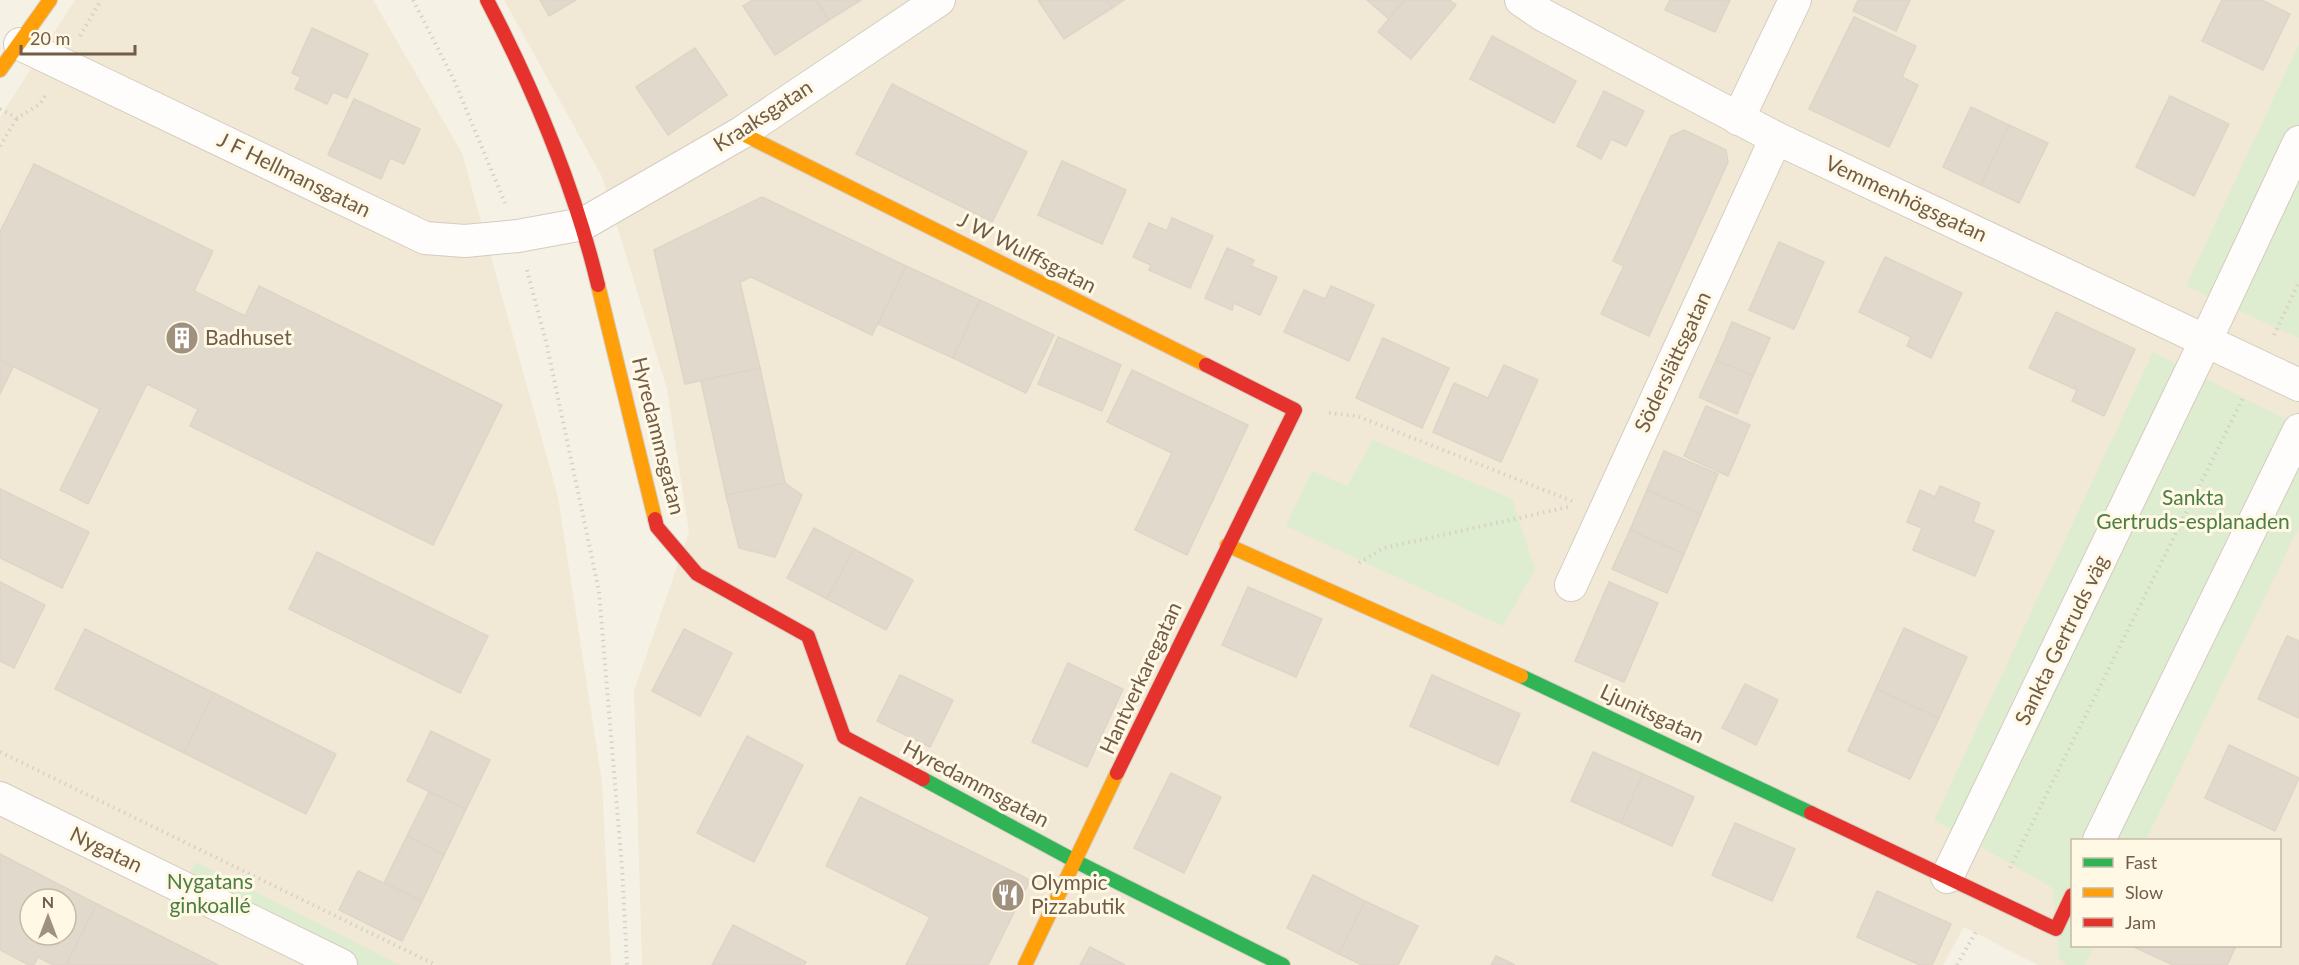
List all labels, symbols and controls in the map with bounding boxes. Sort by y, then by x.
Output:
scale bar [21,18,135,56]
text: 20 m [30,27,70,49]
street label: Kraaksgatan [708,74,816,156]
street label: J F Hellmansgatan [214,126,375,222]
street label: Vemmenhögsgatan [1822,149,1991,246]
street label: J W Wulffsgatan [954,206,1101,297]
street label: Söderslättsgatan [1628,287,1715,436]
building icon: Badhuset [164,320,200,356]
place label: Badhuset [205,324,292,349]
street label: Hyredammsgatan [628,354,691,517]
park label: Sankta Gertruds-esplanaden [2096,484,2290,533]
street label: Sankta Gertruds väg [2009,550,2113,728]
street label: Hantverkaregatan [1093,597,1186,757]
street label: Ljunitsgatan [1597,678,1709,748]
street label: Hyredammsgatan [899,734,1054,832]
street label: Nygatan [66,820,147,877]
legend [2071,839,2281,947]
text: Fast [2125,851,2158,873]
park label: Nygatans ginkoallé [167,868,253,917]
place label: Olympic Pizzabutik [1031,869,1125,918]
restaurant icon: Olympic Pizzabutik [990,877,1026,913]
text: Slow [2125,881,2163,903]
north arrow [18,887,78,947]
text: N [42,892,54,911]
text: Jam [2125,911,2156,933]

